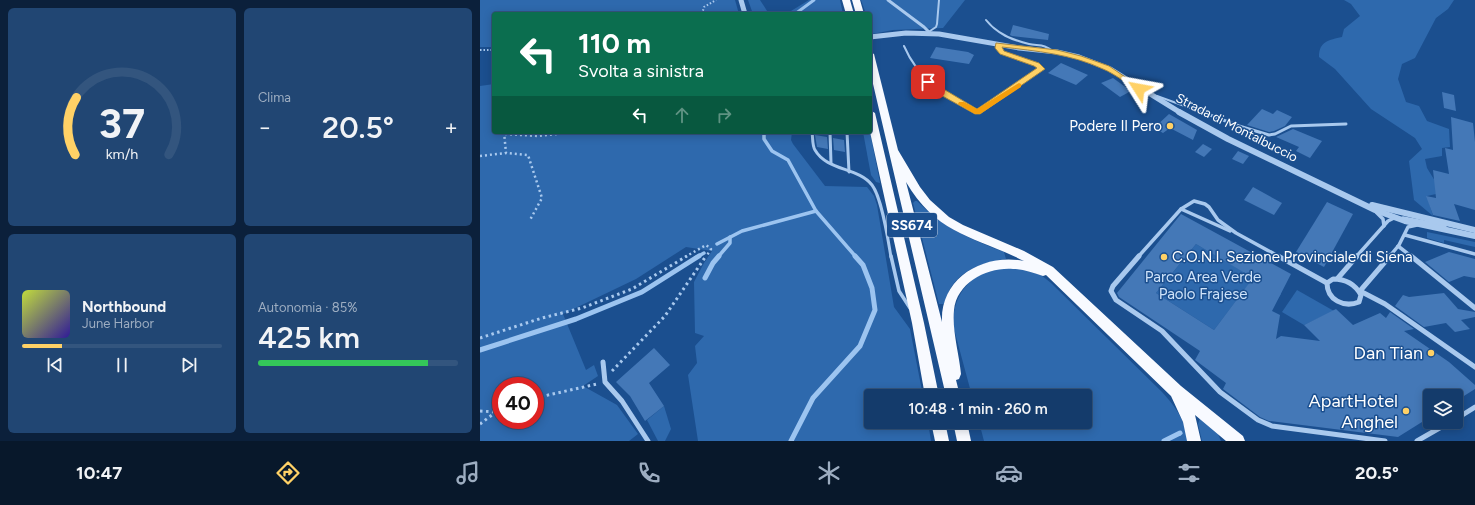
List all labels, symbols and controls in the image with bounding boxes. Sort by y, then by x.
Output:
text: 110 m [578,26,651,60]
icon: left [512,28,564,80]
text: Svolta a sinistra [578,60,704,82]
pin [911,65,945,99]
position arrow [1118,68,1160,110]
icon: arrive [917,71,939,93]
text: Clima [258,90,291,105]
street label: Strada di Montalbuccio [1173,90,1300,165]
text: 37 [99,98,145,148]
icon: left [629,104,651,126]
icon: ahead [671,104,693,126]
icon: right [713,104,735,126]
text: 20.5° [322,109,394,146]
text: − [258,114,272,141]
text: + [444,114,458,141]
place label: Podere Il Pero [1069,117,1162,135]
marker: Podere Il Pero [1165,121,1175,131]
text: km/h [106,144,138,162]
road number: SS674 [887,213,937,237]
place label: C.O.N.I. Sezione Provinciale di Siena [1172,248,1413,266]
marker: C.O.N.I. Sezione Provinciale di Siena [1159,252,1169,262]
park label: Parco Area Verde Paolo Frajese [1145,268,1261,303]
text: Northbound [82,298,166,316]
text: Autonomia · 85% [258,300,357,315]
text: June Harbor [82,316,154,331]
text: 425 km [258,319,360,356]
place label: Dan Tian [1354,342,1423,364]
marker: Dan Tian [1426,348,1436,358]
icon: previous [44,354,66,376]
icon: pause [111,354,133,376]
icon: next [178,354,200,376]
speed limit sign: 40 [492,377,544,429]
map controls [1423,389,1463,429]
button: layers [1423,389,1463,429]
place label: ApartHotel Anghel [1309,390,1398,433]
text: 10:48 · 1 min · 260 m [908,400,1048,418]
marker: ApartHotel Anghel [1401,406,1411,416]
icon: directions [274,459,302,487]
icon: music [454,459,482,487]
icon: phone [635,459,663,487]
icon: climate [815,459,843,487]
icon: car [995,459,1023,487]
icon: filters [1175,459,1203,487]
text: 10:47 [76,462,122,484]
text: 20.5° [1355,462,1399,484]

